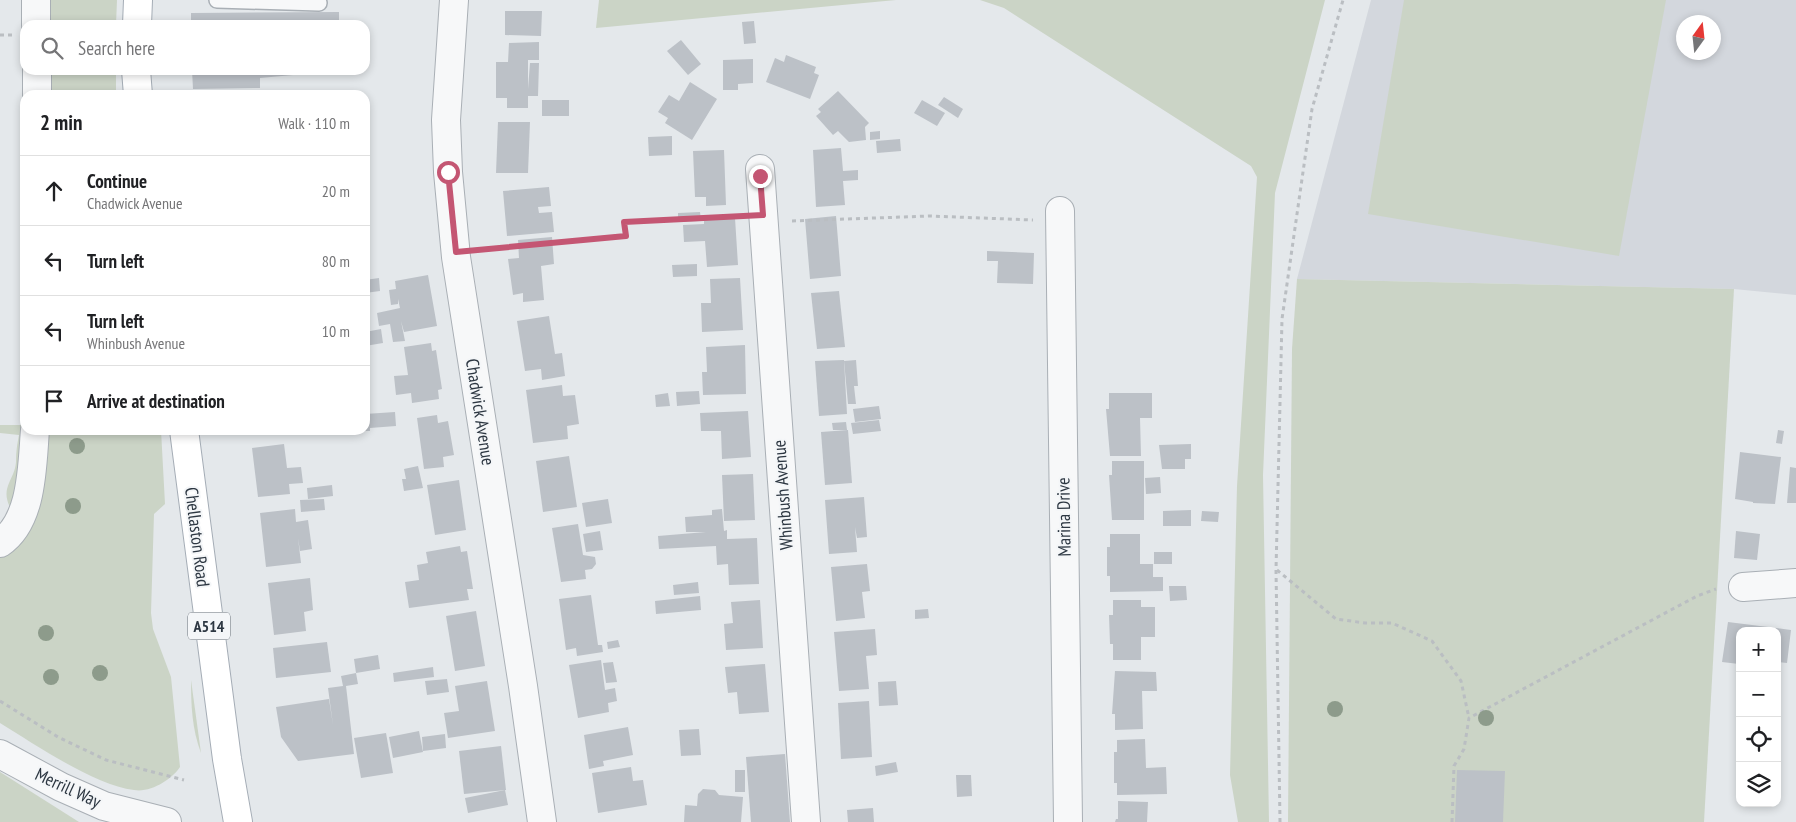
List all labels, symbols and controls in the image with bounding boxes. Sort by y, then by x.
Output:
north arrow [1676,15,1721,60]
search box [20,20,370,75]
icon: search [38,34,66,62]
text: Search here [78,36,155,60]
text: 2 min [40,109,82,136]
text: Walk · 110 m [278,113,350,133]
route start [437,161,460,184]
route end [749,165,772,188]
text: Continue [87,169,147,193]
icon: ahead [40,177,68,205]
text: 20 m [322,181,350,201]
text: Chadwick Avenue [87,193,183,213]
icon: left [40,247,68,275]
text: Turn left [87,249,144,273]
text: 80 m [322,251,350,271]
text: Turn left [87,309,144,333]
icon: left [40,317,68,345]
text: 10 m [322,321,350,341]
text: Whinbush Avenue [87,333,185,353]
street label: Chadwick Avenue [461,357,500,467]
icon: arrive [40,387,68,415]
text: Arrive at destination [87,389,225,413]
street label: Whinbush Avenue [767,439,798,551]
street label: Marina Drive [1051,477,1076,557]
street label: Chellaston Road [180,486,215,588]
road number: A514 [188,612,230,640]
map controls [1736,627,1781,807]
button: + [1736,627,1781,672]
button: − [1736,672,1781,717]
button: locate [1736,717,1781,762]
street label: Merrill Way [32,762,105,813]
button: layers [1736,762,1781,807]

